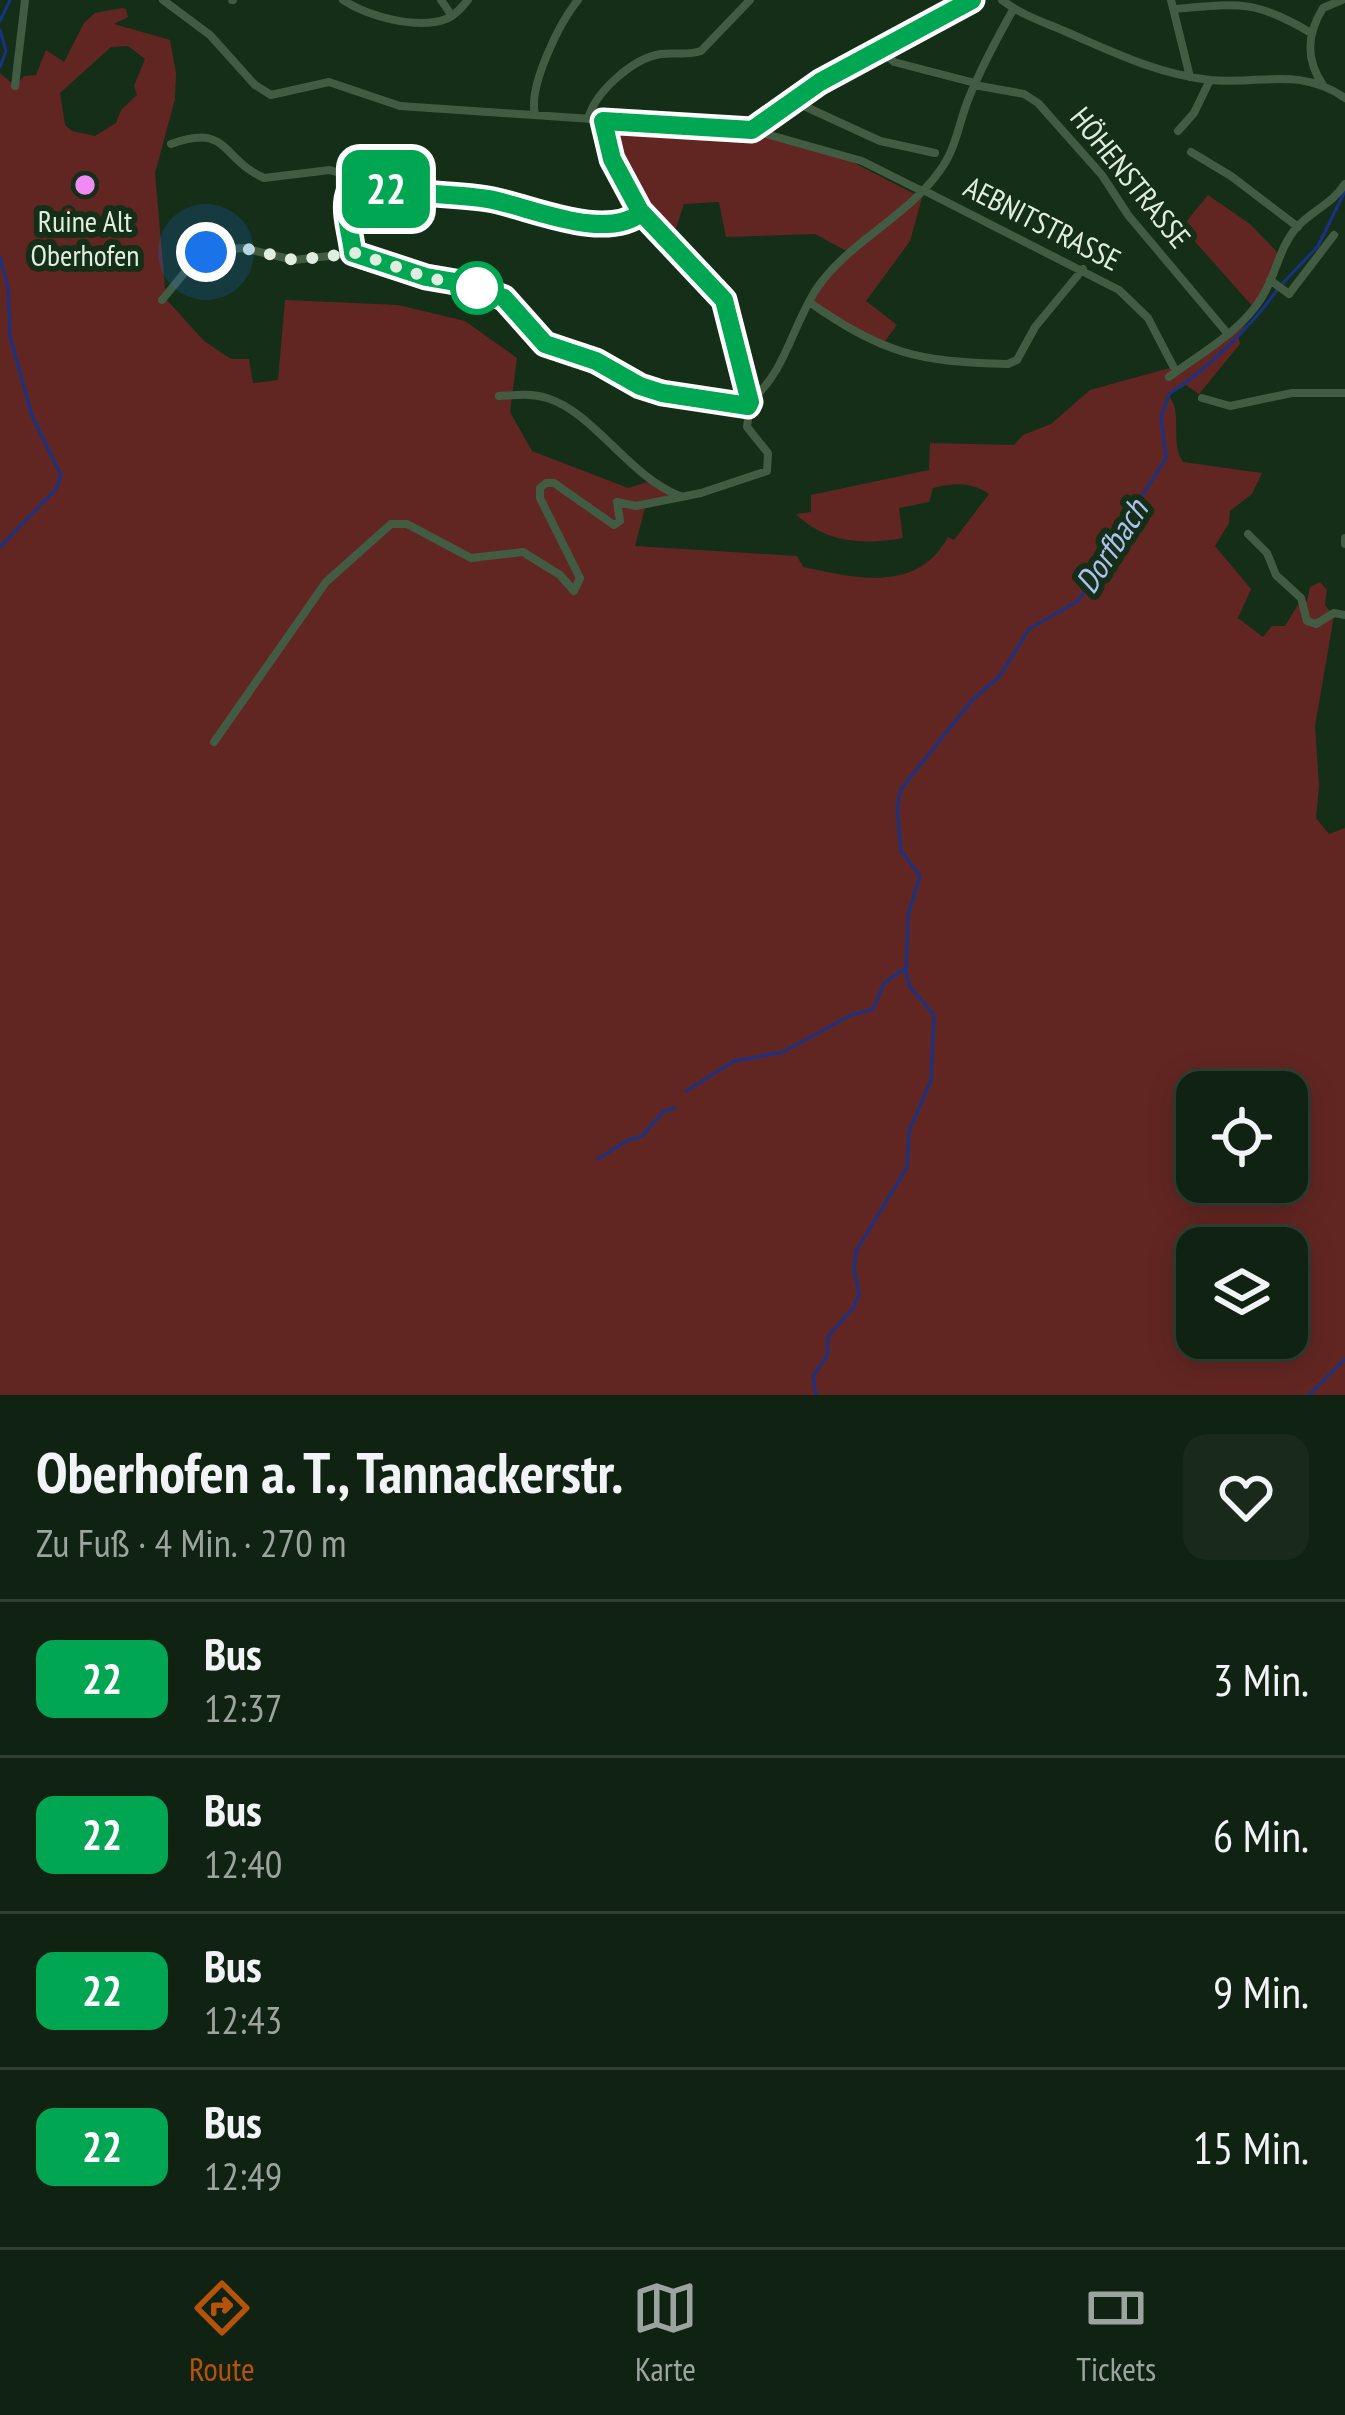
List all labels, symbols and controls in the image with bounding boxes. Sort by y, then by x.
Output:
street label: HÖHENSTRASSE [1062,99,1200,256]
line badge: 22 [332,150,440,228]
text: 22 [366,161,406,216]
street label: AEBNITSTRASSE [958,167,1127,279]
marker: Ruine Alt Oberhofen [72,172,98,198]
place label: Ruine Alt Oberhofen [31,201,140,274]
your location [176,222,236,282]
unlabelled marker [452,263,502,313]
water label: Dorfbach [1065,490,1157,601]
map controls [1176,1071,1308,1359]
button: locate [1176,1071,1308,1203]
button: layers [1176,1227,1308,1359]
button: heart [1183,1434,1309,1560]
text: Oberhofen a. T., Tannackerstr. [36,1435,623,1509]
text: Zu Fuß · 4 Min. · 270 m [36,1517,346,1568]
text: Bus [204,1624,262,1682]
text: 3 Min. [1213,1650,1309,1708]
text: 22 [82,1651,122,1706]
text: 12:37 [204,1682,282,1733]
text: Bus [204,1780,262,1838]
text: 6 Min. [1213,1806,1309,1864]
text: 22 [82,1807,122,1862]
text: 12:40 [204,1838,282,1889]
text: Bus [204,1936,262,1994]
text: 9 Min. [1213,1962,1309,2020]
text: 22 [82,1963,122,2018]
text: 12:43 [204,1994,282,2045]
text: Bus [204,2092,262,2150]
text: 15 Min. [1193,2118,1309,2176]
text: 22 [82,2119,122,2174]
text: 12:49 [204,2150,282,2201]
tab: Route [189,2275,255,2390]
tab: Karte [632,2275,698,2390]
tab: Tickets [1076,2275,1156,2390]

